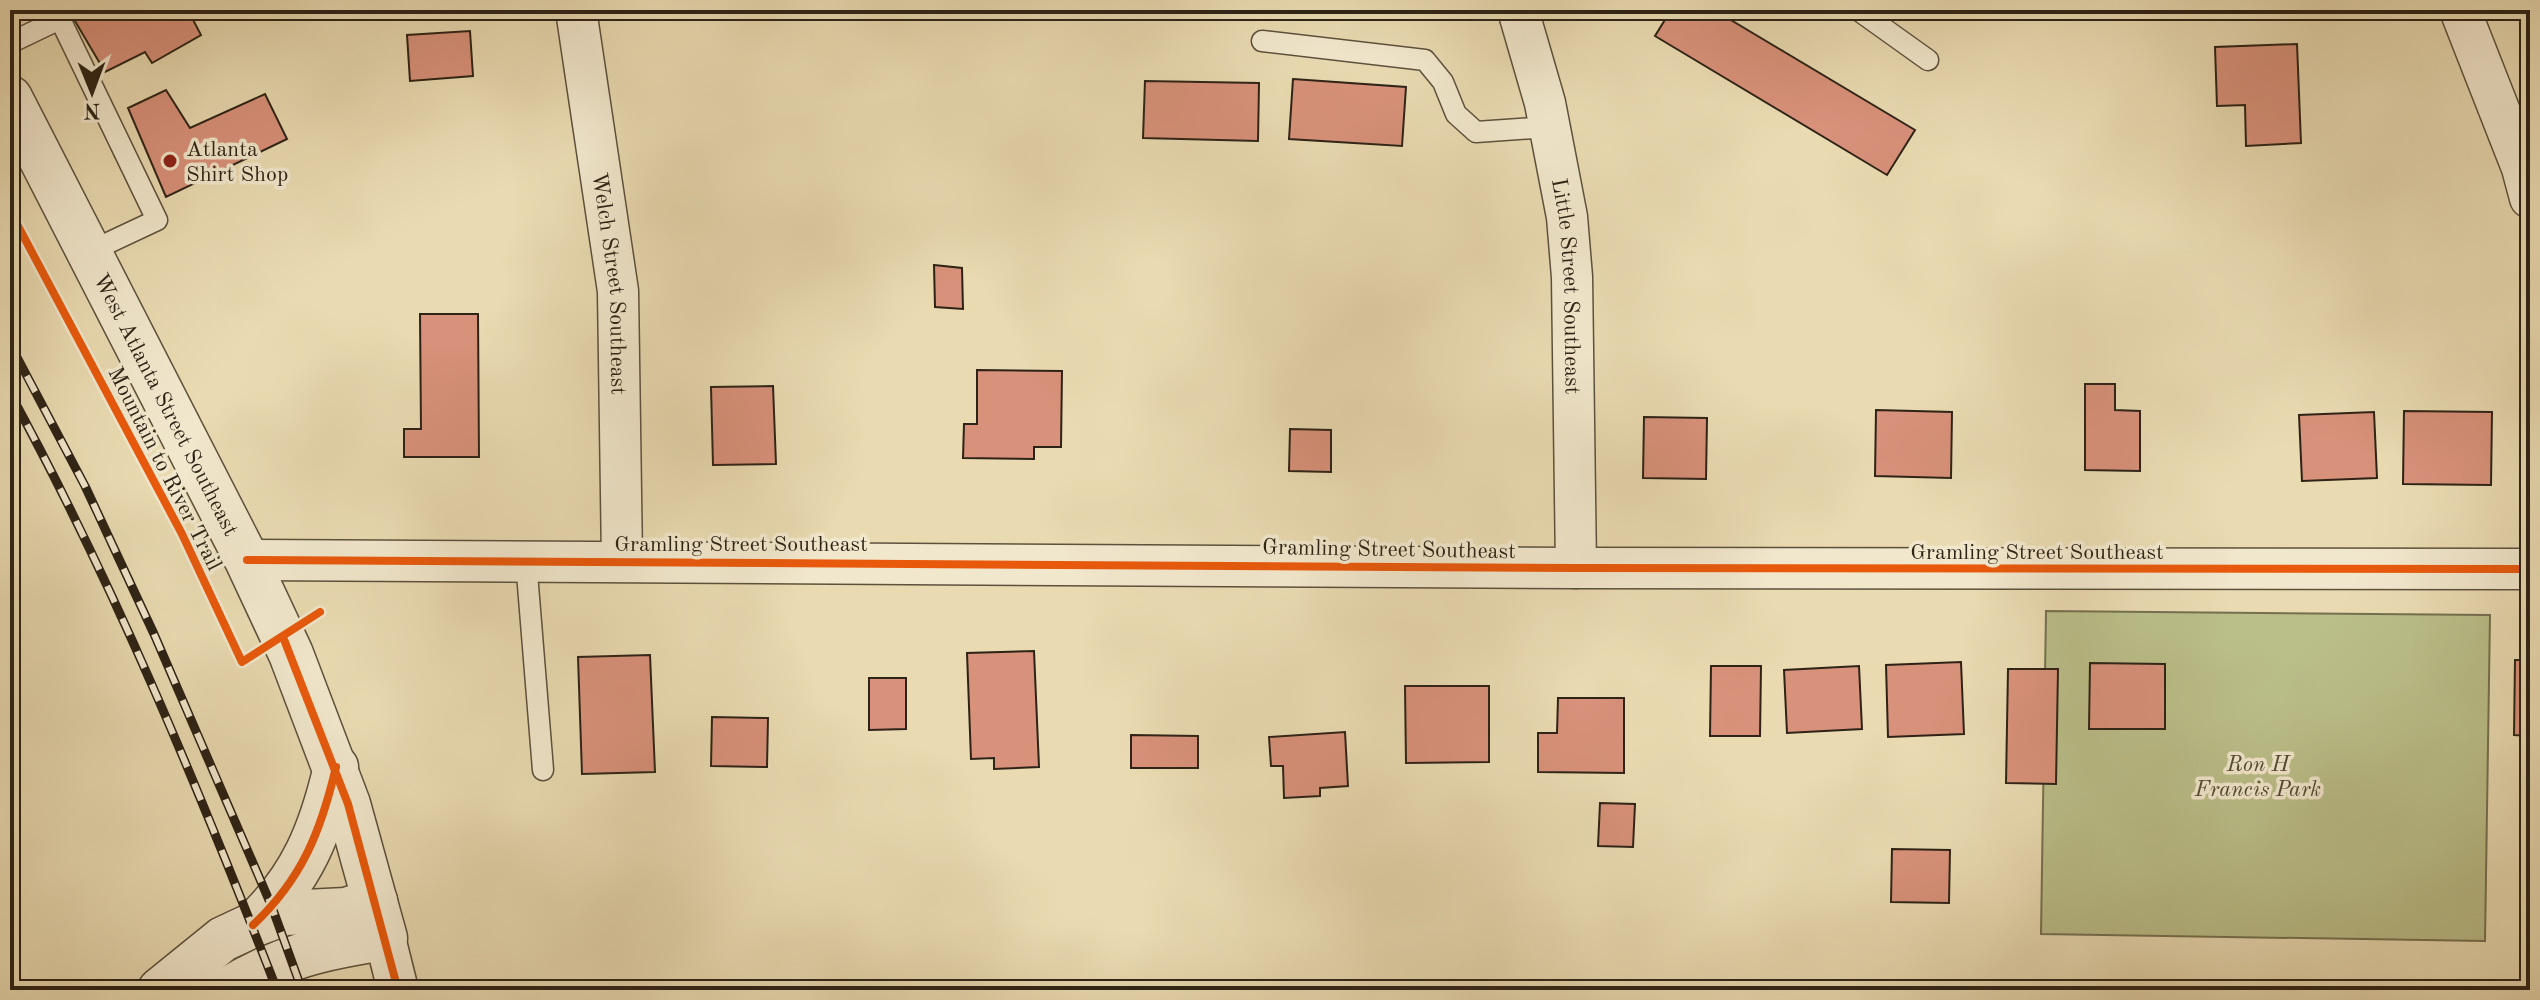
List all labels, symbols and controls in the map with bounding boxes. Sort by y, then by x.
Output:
north arrow [52,52,132,132]
text: N [84,99,101,121]
place label: Atlanta Shirt Shop [186,139,288,186]
marker: Atlanta Shirt Shop [161,152,179,170]
street label: Welch Street Southeast [587,171,629,395]
street label: Little Street Southeast [1547,177,1583,395]
street label: West Atlanta Street Southeast [89,270,242,540]
street label: Mountain to River Trail [103,364,225,574]
street label: Gramling Street Southeast [614,534,868,556]
street label: Gramling Street Southeast [1262,537,1516,563]
street label: Gramling Street Southeast [1910,542,2164,564]
park label: Ron H Francis Park [2194,754,2321,801]

